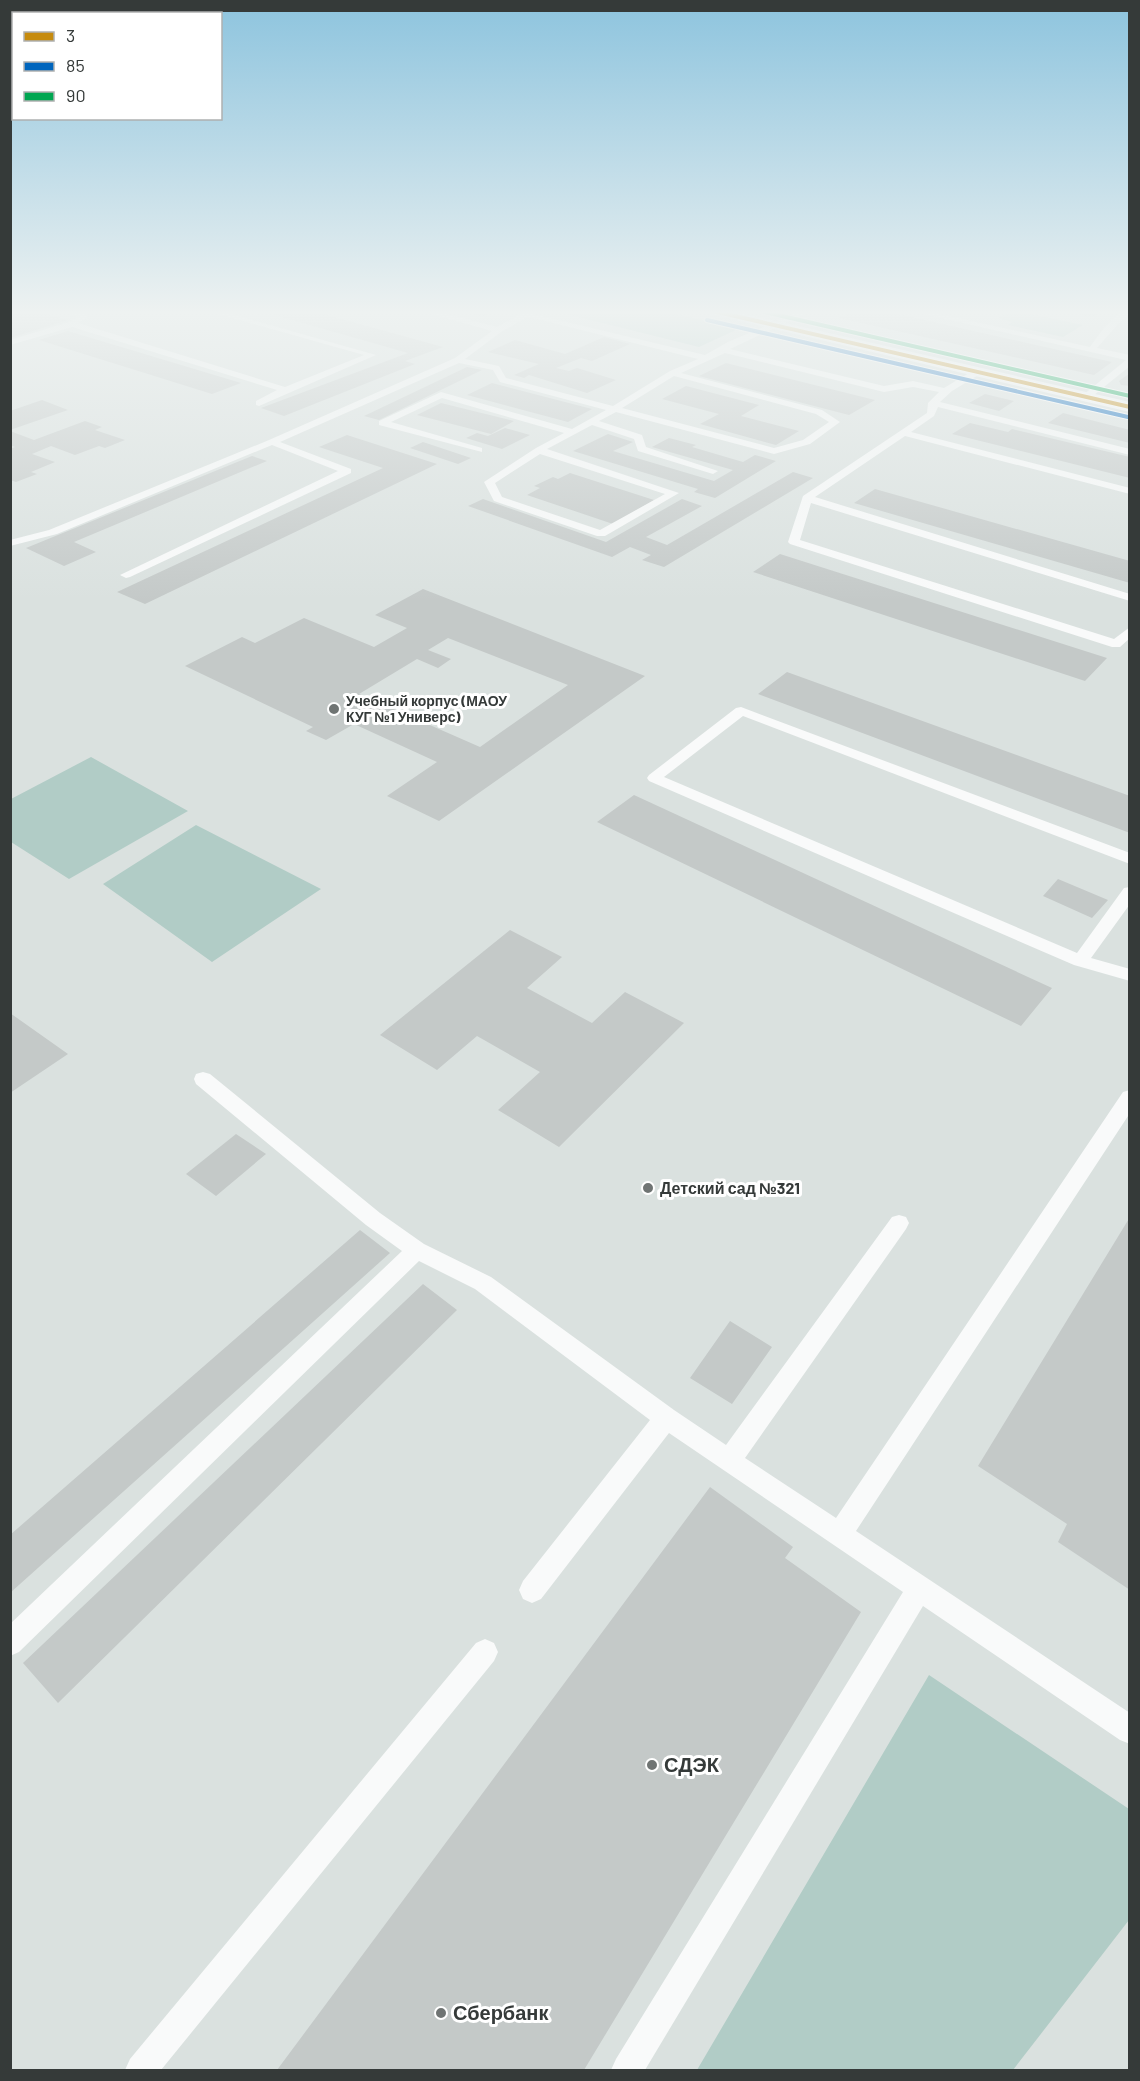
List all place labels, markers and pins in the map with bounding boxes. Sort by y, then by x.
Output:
place label: Учебный корпус (МАОУ КУГ №1 Универс) [346,692,507,725]
marker: Учебный корпус (МАОУ КУГ №1 Универс) [327,702,341,716]
place label: Детский сад №321 [660,1178,800,1197]
marker: Детский сад №321 [641,1181,655,1195]
place label: СДЭК [664,1752,720,1776]
marker: СДЭК [645,1758,659,1772]
place label: Сбербанк [453,2000,549,2024]
marker: Сбербанк [434,2006,448,2020]

